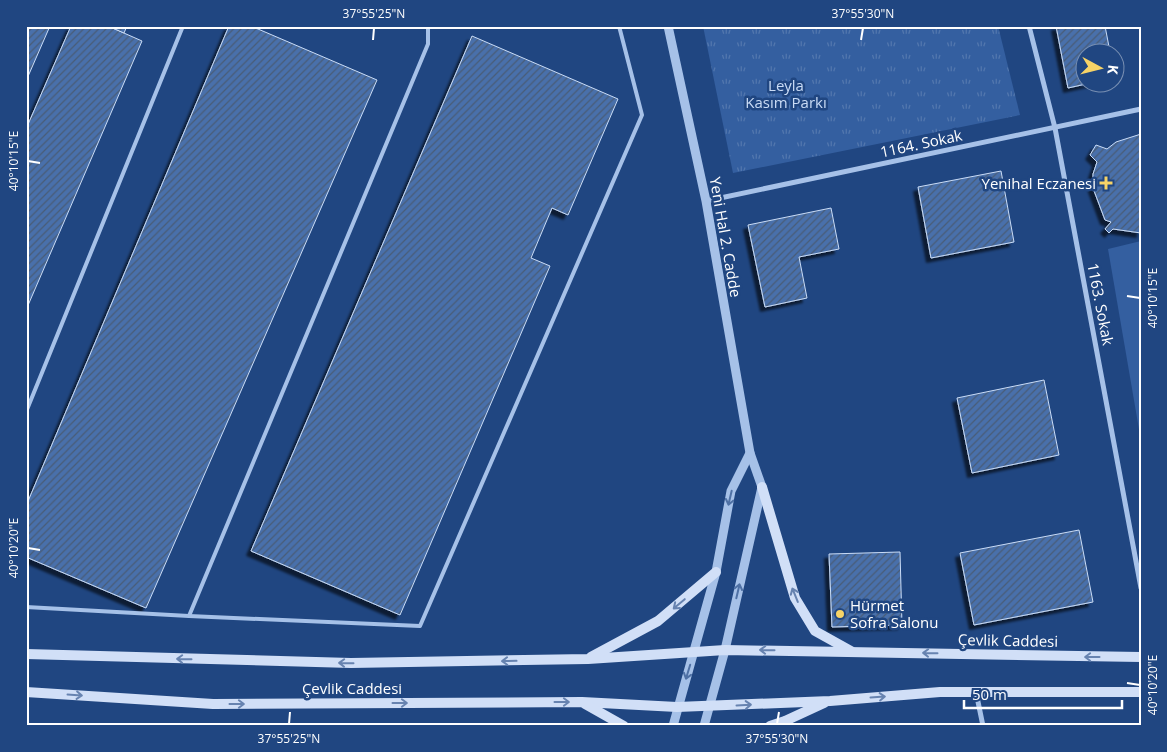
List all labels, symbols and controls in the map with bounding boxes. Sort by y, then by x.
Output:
text: 37°55'25"N [343,5,405,22]
text: 37°55'30"N [832,5,894,22]
north arrow [1074,42,1124,92]
text: K [1103,64,1123,76]
park label: Leyla Kasım Parkı [745,75,827,112]
street label: 1164. Sokak [878,125,964,161]
text: 40°10'15"E [5,131,22,191]
place label: Yenihal Eczanesi [982,173,1096,193]
street label: Yeni Hal 2. Cadde [706,175,746,299]
marker: Yenihal Eczanesi [1100,177,1112,189]
street label: 1163. Sokak [1083,261,1119,347]
text: 40°10'15"E [1144,268,1161,328]
one-way arrow [725,489,734,505]
text: 40°10'20"E [5,518,22,578]
one-way arrow [734,584,743,600]
one-way arrow [790,588,799,603]
place label: Hürmet Sofra Salonu [850,595,938,632]
one-way arrow [672,598,685,609]
marker: Hürmet Sofra Salonu [834,608,846,620]
street label: Çevlik Caddesi [958,629,1058,651]
one-way arrow [759,646,775,655]
one-way arrow [922,649,938,658]
one-way arrow [1084,652,1100,662]
one-way arrow [176,654,192,664]
text: 40°10'20"E [1144,655,1161,715]
one-way arrow [501,656,517,666]
one-way arrow [338,658,354,668]
one-way arrow [682,664,692,680]
scale bar [964,677,1122,709]
street label: Çevlik Caddesi [302,678,402,698]
text: 50 m [972,684,1007,704]
one-way arrow [67,691,83,700]
one-way arrow [870,692,886,702]
one-way arrow [554,697,570,707]
one-way arrow [391,698,407,708]
one-way arrow [228,699,245,709]
one-way arrow [735,700,751,709]
text: 37°55'25"N [258,730,320,747]
text: 37°55'30"N [746,730,808,747]

